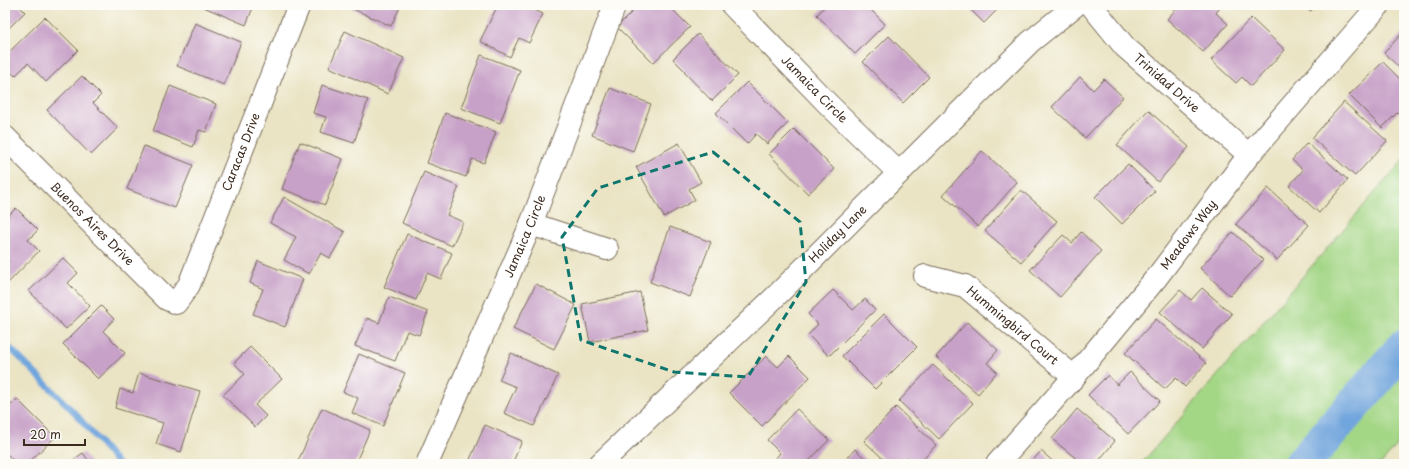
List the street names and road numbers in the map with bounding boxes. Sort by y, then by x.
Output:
street label: Trinidad Drive [1130,49,1204,116]
street label: Jamaica Circle [778,51,853,127]
street label: Caracas Drive [217,110,264,193]
street label: Buenos Aires Drive [47,177,139,269]
street label: Jamaica Circle [499,192,550,280]
street label: Meadows Way [1156,195,1220,273]
street label: Holiday Lane [804,200,871,266]
street label: Hummingbird Court [963,281,1063,369]

